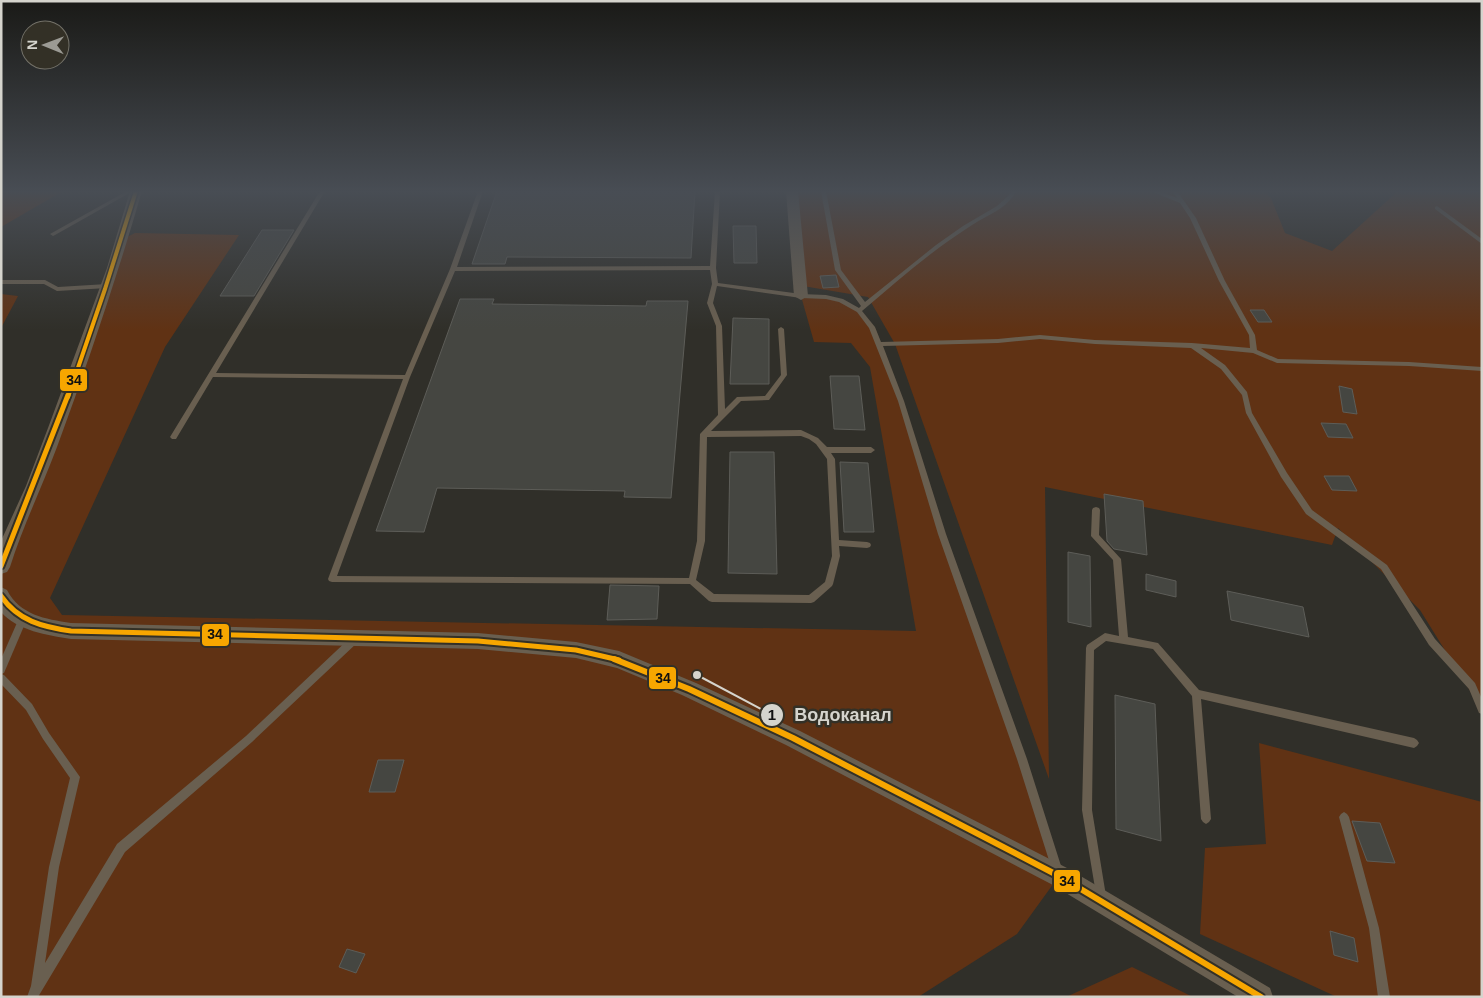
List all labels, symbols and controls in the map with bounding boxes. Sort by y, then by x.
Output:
north arrow [20,20,70,70]
text: N [24,40,40,50]
line badge: 34 [59,368,88,392]
text: 34 [66,372,82,388]
line badge: 34 [201,623,230,647]
text: 34 [207,626,223,642]
line badge: 34 [648,666,677,690]
text: 34 [655,670,671,686]
callout: Водоканал [759,698,902,731]
text: Водоканал [794,705,892,725]
text: 1 [768,706,776,723]
line badge: 34 [1053,869,1081,893]
text: 34 [1059,873,1075,889]

